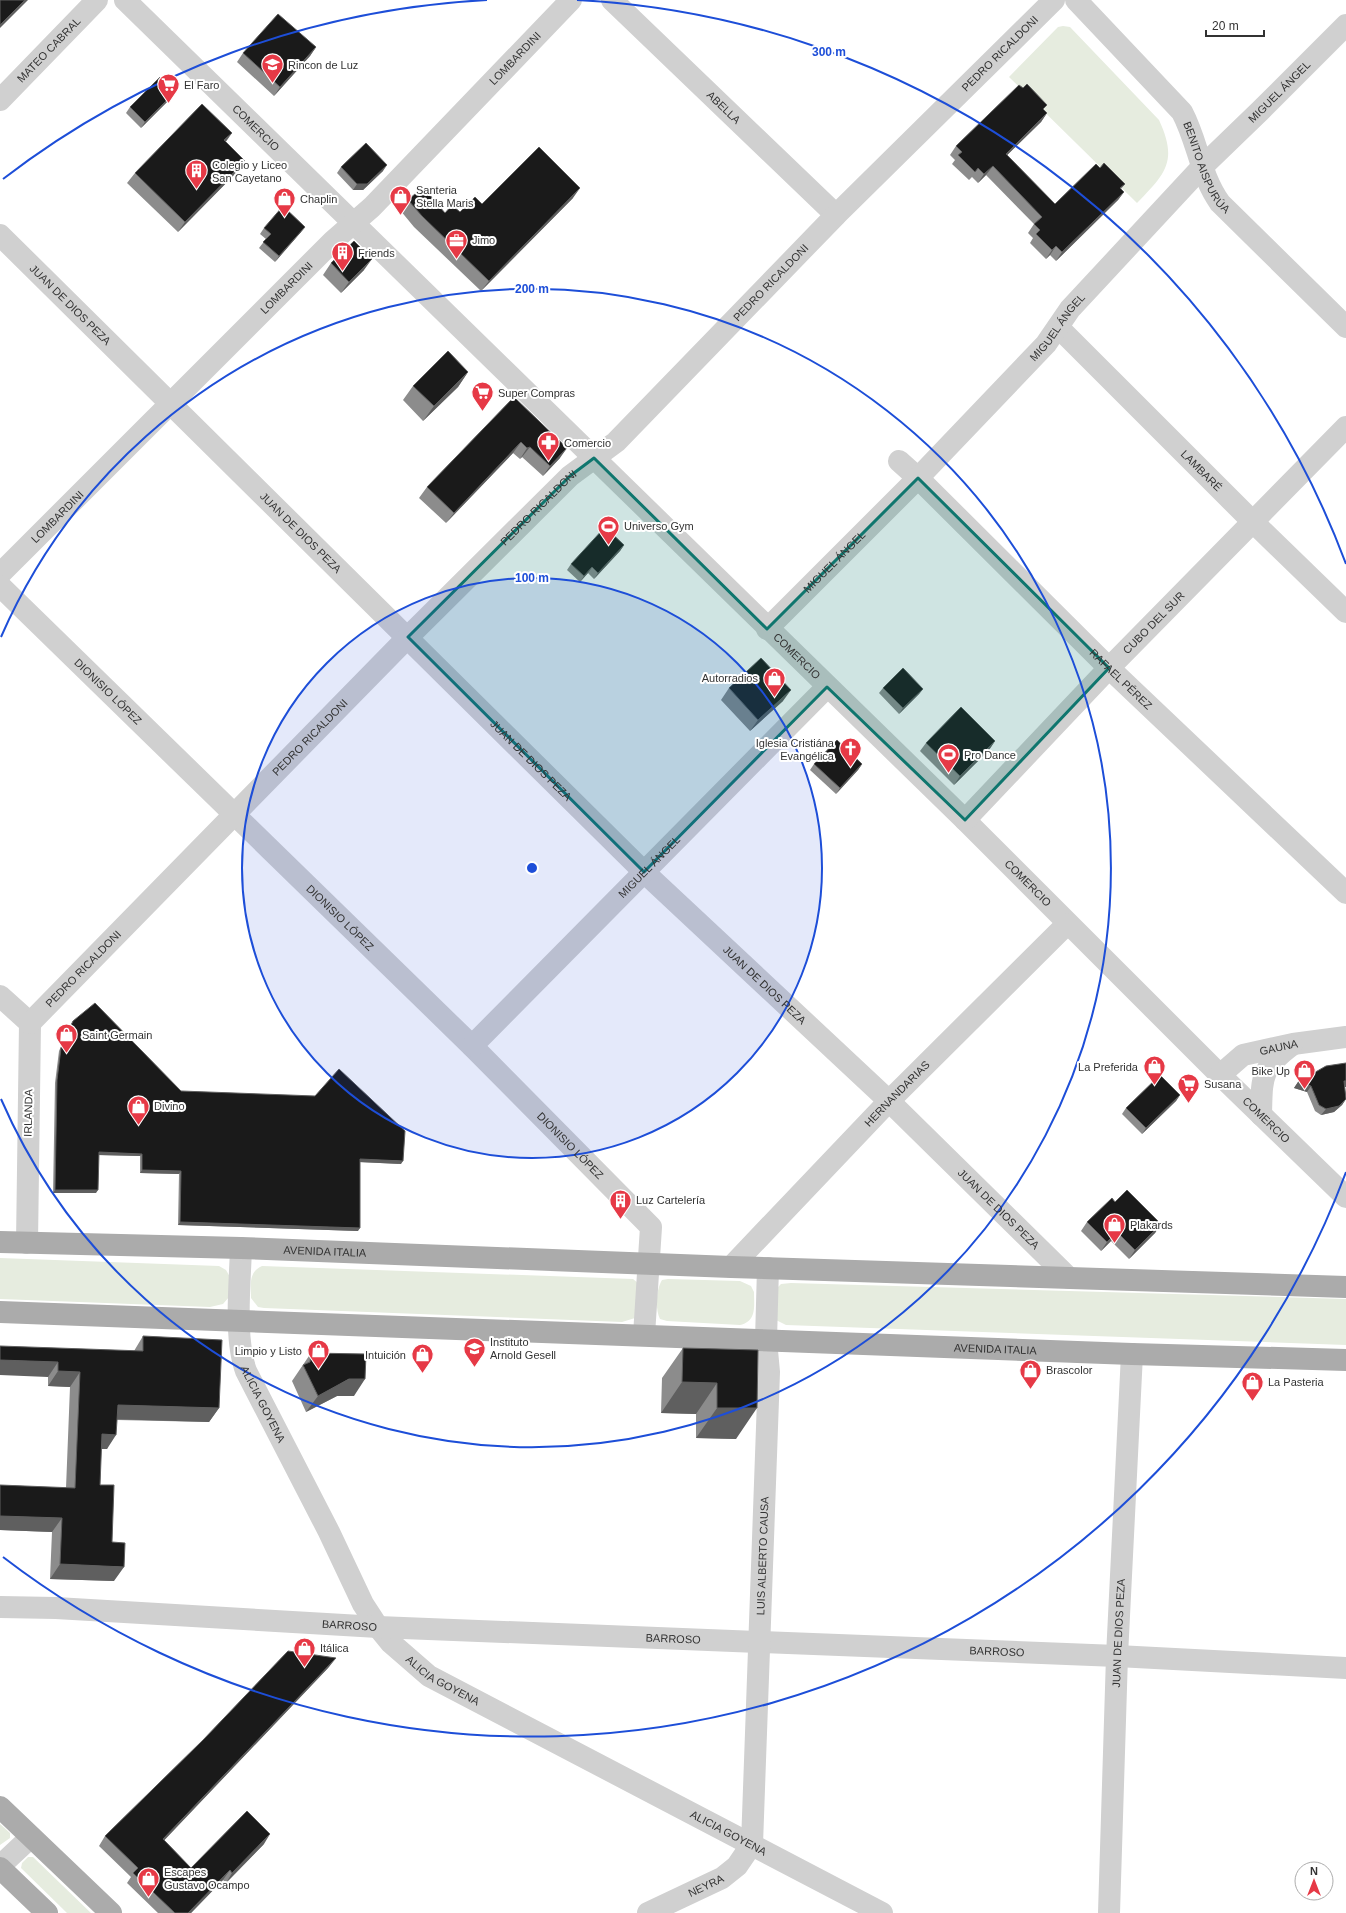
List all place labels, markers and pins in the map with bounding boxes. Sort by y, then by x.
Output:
school or university icon: Rincon de Luz [260,52,286,85]
place label: Rincon de Luz [288,59,358,71]
supermarket icon: El Faro [155,72,181,105]
place label: El Faro [184,79,219,91]
building icon: Colegio y Liceo San Cayetano [184,158,210,191]
place label: Colegio y Liceo San Cayetano [212,159,287,184]
shop icon: Santeria Stella Maris [387,183,413,216]
place label: Santeria Stella Maris [416,184,474,209]
shop icon: Chaplin [271,186,297,219]
place label: Chaplin [300,193,337,205]
office icon: Jimo [443,227,469,260]
place label: Jimo [472,234,495,246]
building icon: Friends [330,240,356,273]
place label: Friends [358,247,395,259]
supermarket icon: Super Compras [470,380,496,413]
place label: Super Compras [498,387,576,399]
pharmacy icon: Comercio [535,430,561,463]
place label: Comercio [564,437,611,449]
sports icon: Universo Gym [595,513,621,546]
place label: Universo Gym [624,520,694,532]
shop icon: Autorradios [761,665,787,698]
place label: Autorradios [702,672,758,684]
church icon: Iglesia Cristiána Evangélica [837,736,863,769]
place label: Iglesia Cristiána Evangélica [756,737,835,762]
sports icon: Pro Dance [935,742,961,775]
place label: Pro Dance [964,749,1016,761]
centre of rings [525,861,539,875]
shop icon: Saint Germain [54,1022,80,1055]
place label: Saint Germain [82,1029,152,1041]
shop icon: La Preferida [1141,1054,1167,1087]
shop icon: Bike Up [1292,1058,1318,1091]
place label: La Preferida [1078,1061,1139,1073]
place label: Bike Up [1251,1065,1290,1077]
supermarket icon: Susana [1175,1071,1201,1104]
place label: Susana [1204,1078,1242,1090]
shop icon: Divino [125,1093,151,1126]
place label: Divino [154,1100,185,1112]
building icon: Luz Cartelería [608,1187,634,1220]
place label: Luz Cartelería [636,1194,706,1206]
shop icon: Plakards [1101,1212,1127,1245]
place label: Plakards [1130,1219,1173,1231]
school or university icon: Instituto Arnold Gesell [462,1335,488,1368]
place label: Instituto Arnold Gesell [490,1336,556,1361]
shop icon: Limpio y Listo [305,1338,331,1371]
shop icon: Intuición [409,1342,435,1375]
place label: Limpio y Listo [235,1345,302,1357]
place label: Intuición [365,1349,406,1361]
shop icon: Brascolor [1018,1357,1044,1390]
place label: Brascolor [1046,1364,1093,1376]
shop icon: La Pasteria [1240,1369,1266,1402]
place label: La Pasteria [1268,1376,1325,1388]
shop icon: Itálica [291,1635,317,1668]
place label: Itálica [320,1642,350,1654]
shop icon: Escapes Gustavo Ocampo [135,1865,161,1898]
place label: Escapes Gustavo Ocampo [164,1866,250,1891]

